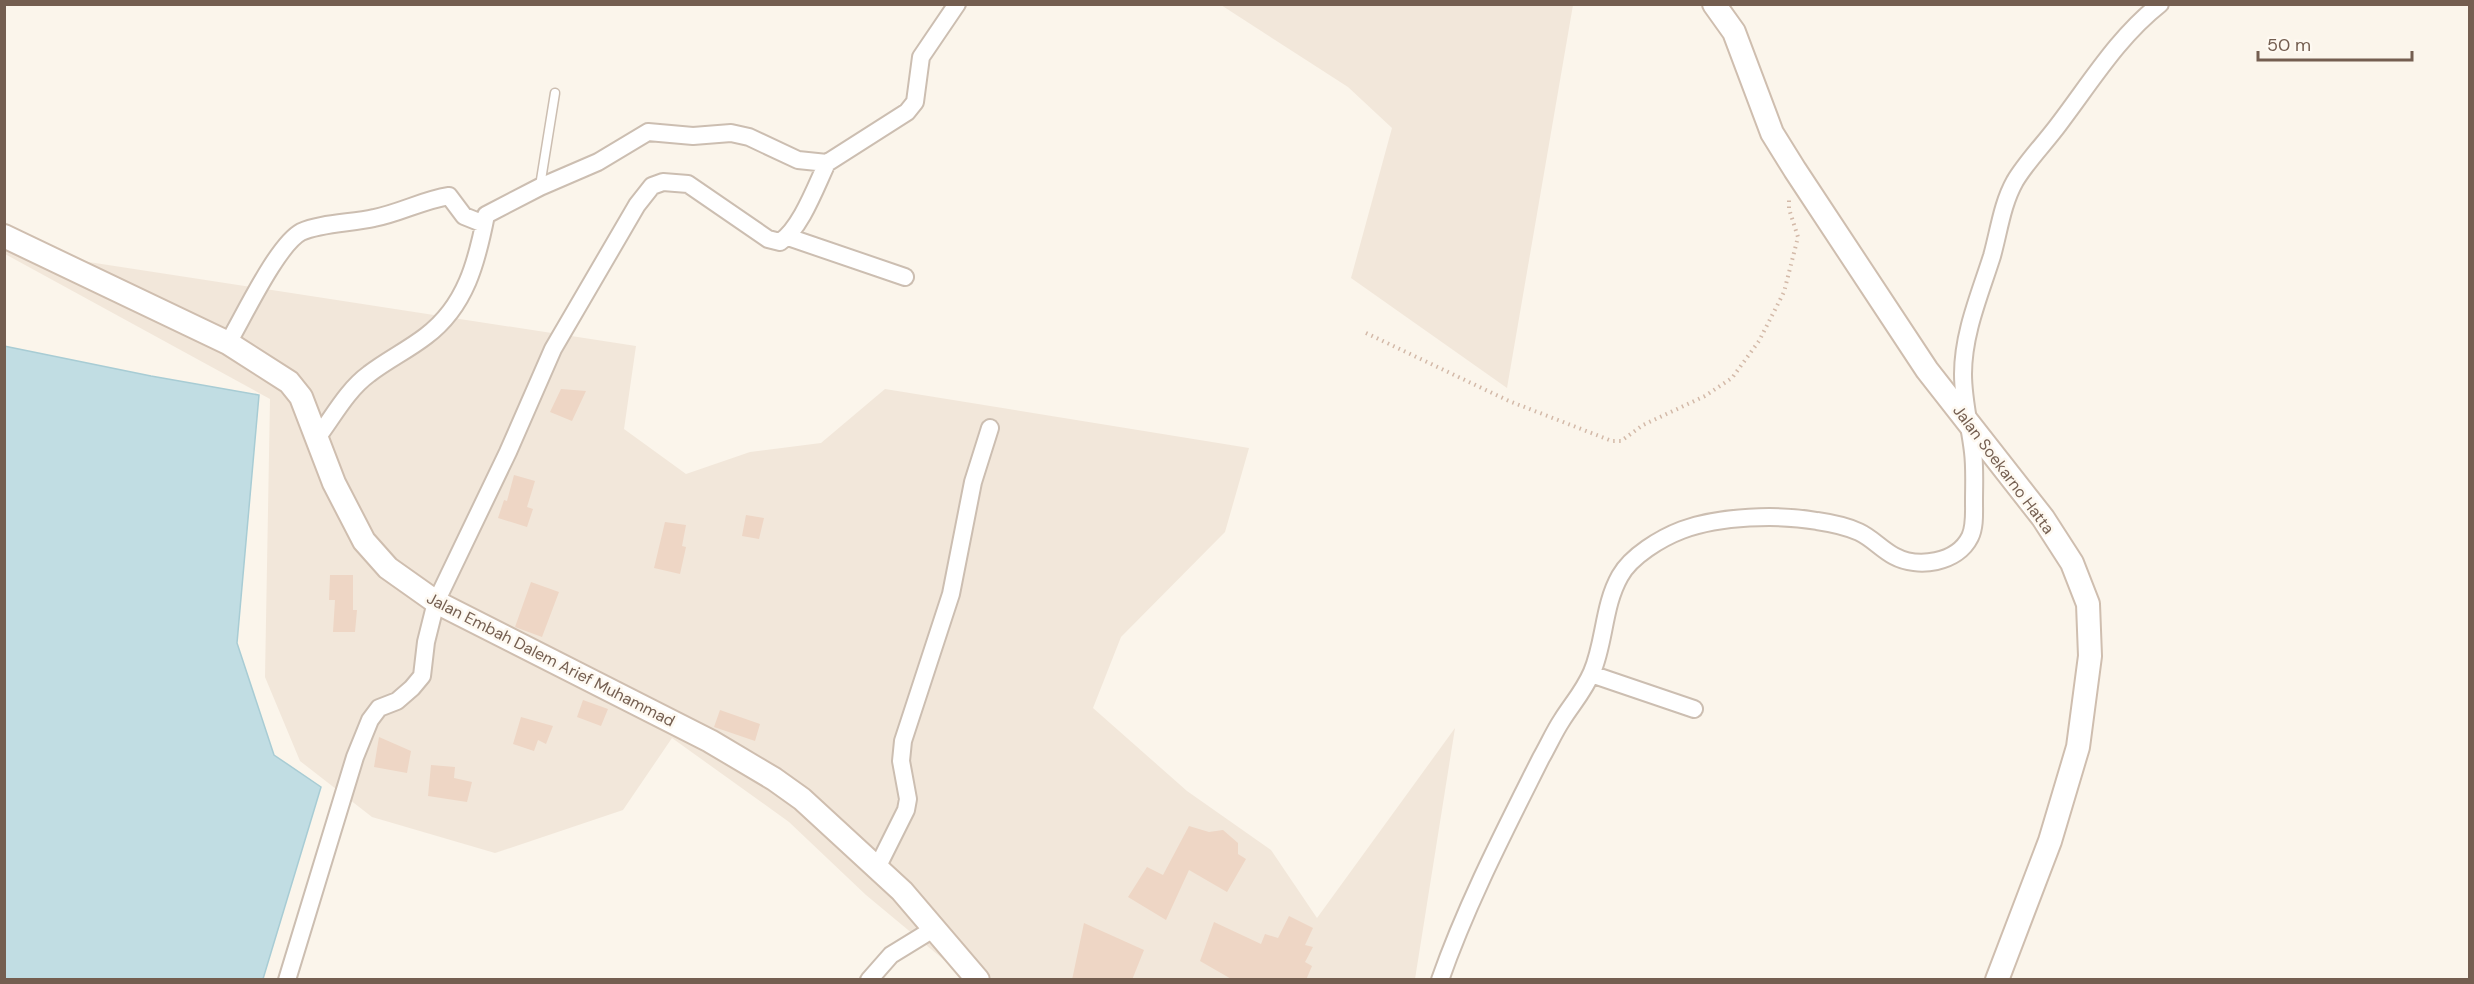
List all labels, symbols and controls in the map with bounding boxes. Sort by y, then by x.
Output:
scale bar [2258,24,2412,62]
text: 50 m [2267,33,2311,57]
street label: Jalan Soekarno Hatta [1948,401,2059,538]
street label: Jalan Embah Dalem Arief Muhammad [423,587,678,731]

